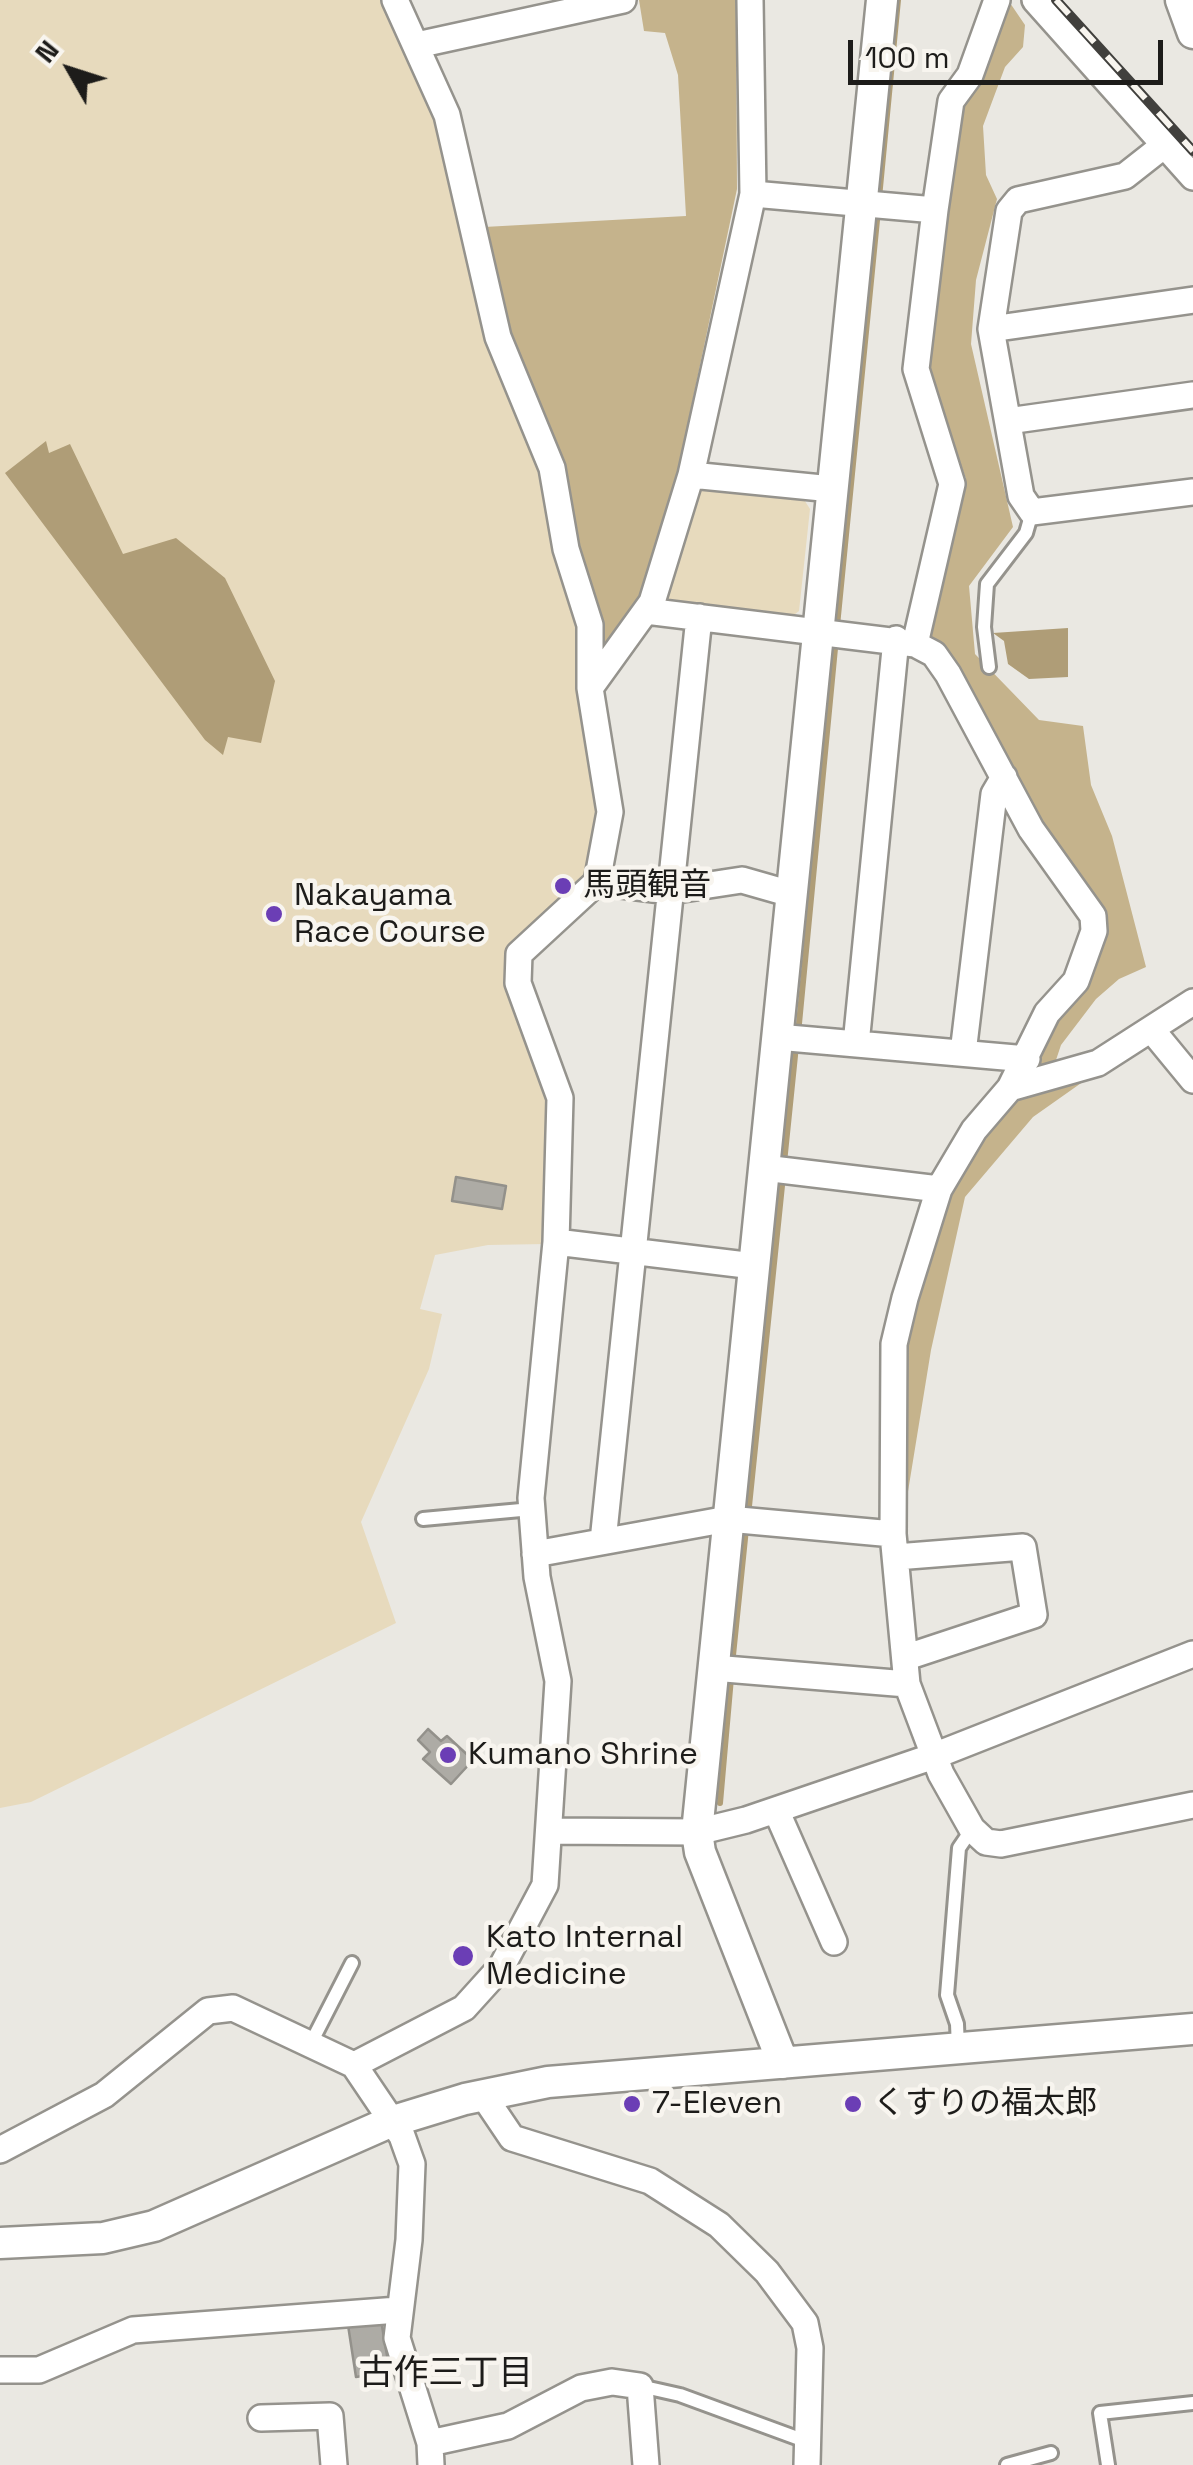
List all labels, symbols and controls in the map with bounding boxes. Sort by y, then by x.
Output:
north arrow [20,20,120,120]
scale bar [853,20,1168,82]
text: N [27,33,67,70]
text: 100 m [865,38,950,77]
place label: 馬頭観音 [583,867,711,905]
marker: 馬頭観音 [552,875,574,897]
place label: Nakayama Race Course [294,877,486,952]
marker: Nakayama Race Course [263,903,285,925]
place label: Kumano Shrine [468,1736,698,1774]
marker: Kumano Shrine [437,1744,459,1766]
place label: Kato Internal Medicine [486,1919,683,1994]
marker: Kato Internal Medicine [450,1943,476,1969]
place label: 7-Eleven [652,2085,782,2123]
place label: くすりの福太郎 [873,2085,1097,2123]
marker: 7-Eleven [621,2093,643,2115]
marker: くすりの福太郎 [842,2093,864,2115]
district label: 古作三丁目 [359,2354,533,2396]

